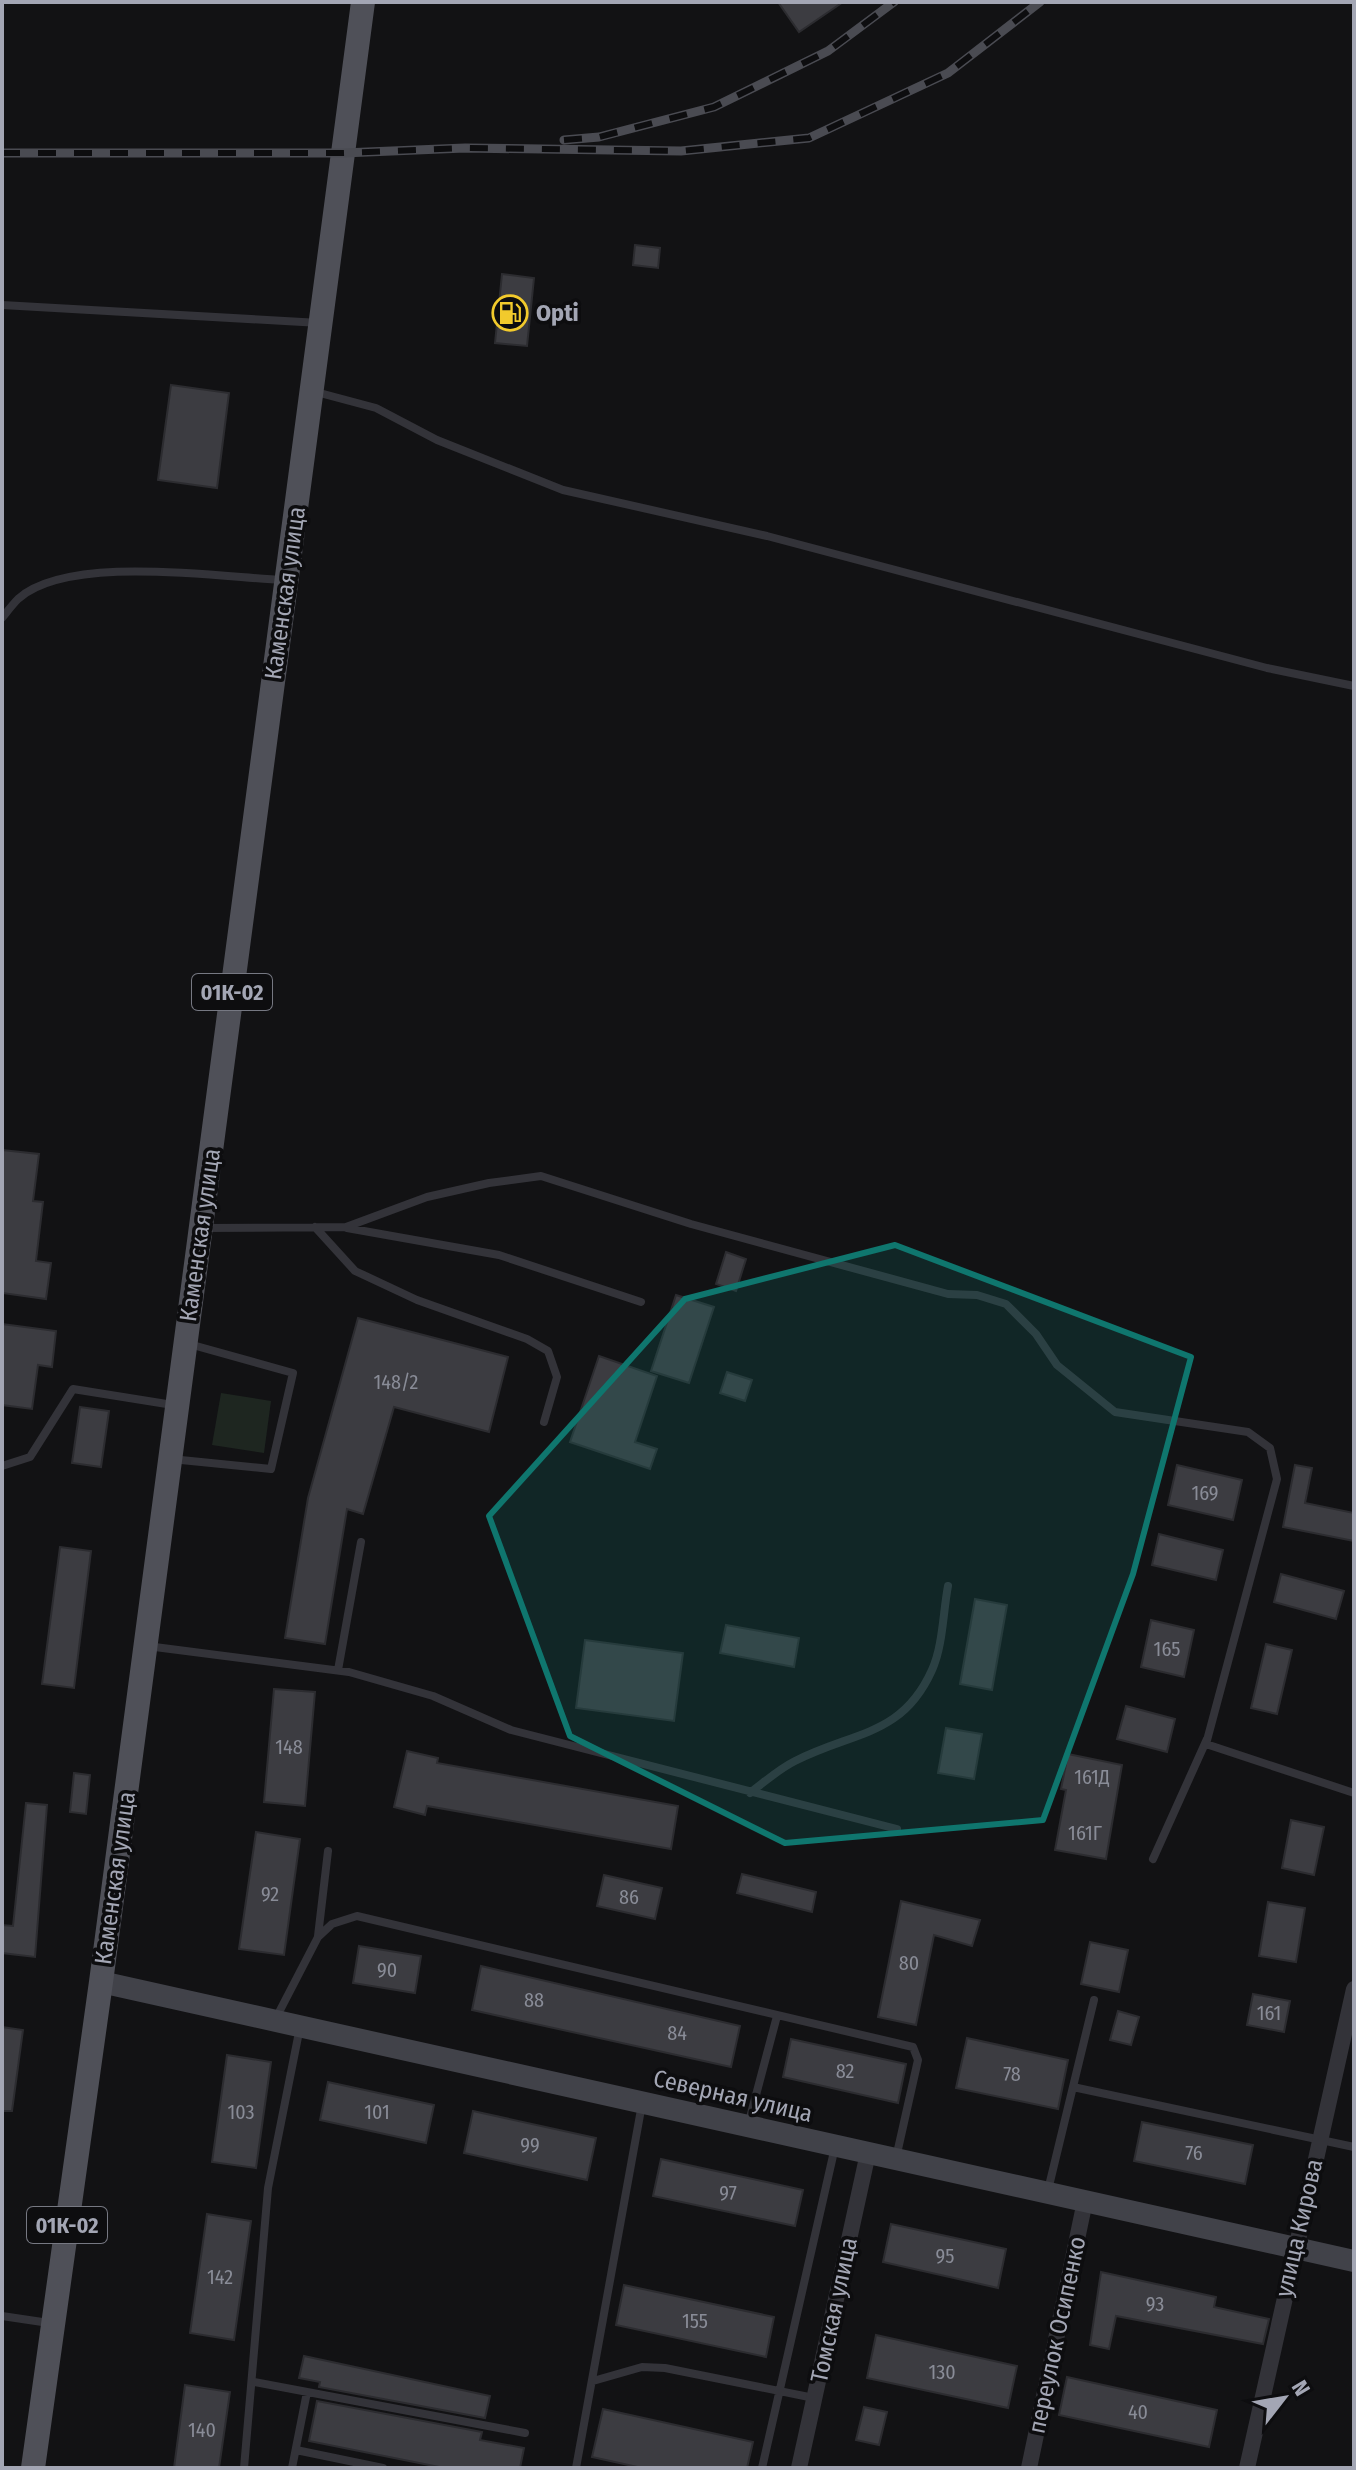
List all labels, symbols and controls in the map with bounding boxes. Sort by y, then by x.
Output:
fuel station icon: Opti [491,294,529,332]
place label: Opti [536,299,579,327]
street label: Каменская улица [259,505,311,681]
road number: 01К-02 [192,974,272,1010]
street label: Каменская улица [174,1147,226,1323]
house number: 148/2 [374,1370,419,1394]
house number: 169 [1191,1481,1219,1505]
house number: 165 [1154,1637,1180,1661]
house number: 148 [275,1735,303,1759]
house number: 161Д [1074,1765,1110,1789]
street label: Каменская улица [89,1790,141,1966]
house number: 161Г [1068,1821,1103,1845]
house number: 92 [261,1882,279,1906]
house number: 86 [619,1885,639,1909]
house number: 80 [899,1951,919,1975]
house number: 90 [377,1958,397,1982]
house number: 88 [524,1988,544,2012]
house number: 161 [1257,2001,1281,2025]
house number: 84 [667,2021,687,2045]
house number: 82 [836,2059,855,2083]
house number: 78 [1003,2062,1021,2086]
street label: Северная улица [651,2064,815,2128]
house number: 103 [227,2100,255,2124]
house number: 101 [364,2100,390,2124]
house number: 99 [520,2133,540,2157]
house number: 76 [1185,2141,1203,2165]
street label: улица Кирова [1270,2156,1328,2300]
house number: 97 [719,2181,737,2205]
road number: 01К-02 [27,2207,107,2243]
street label: переулок Осипенко [1022,2234,1092,2436]
street label: Томская улица [805,2235,863,2385]
house number: 95 [936,2244,954,2268]
house number: 142 [207,2265,233,2289]
house number: 93 [1146,2292,1164,2316]
house number: 155 [682,2309,708,2333]
north arrow [1244,2358,1324,2438]
house number: 130 [928,2360,956,2384]
text: N [1286,2375,1316,2401]
house number: 40 [1128,2400,1148,2424]
house number: 140 [188,2418,216,2442]

